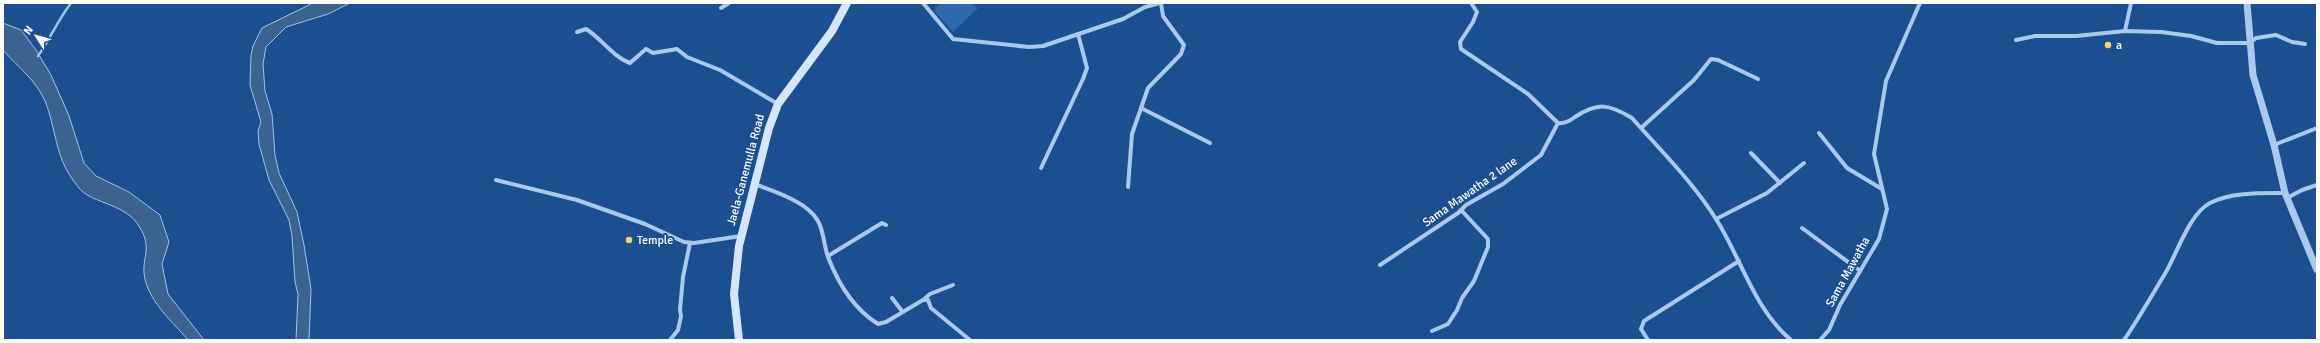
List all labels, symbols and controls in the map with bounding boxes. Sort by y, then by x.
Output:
north arrow [16,16,56,56]
text: N [21,23,36,37]
place label: a [2116,38,2122,53]
marker: a [2103,40,2113,50]
street label: Jaela-Ganemulla Road [724,113,768,227]
street label: Sama Mawatha 2 lane [1420,154,1520,230]
place label: Temple [637,233,673,248]
street label: Sama Mawatha [1823,234,1873,310]
marker: Temple [624,235,634,245]

